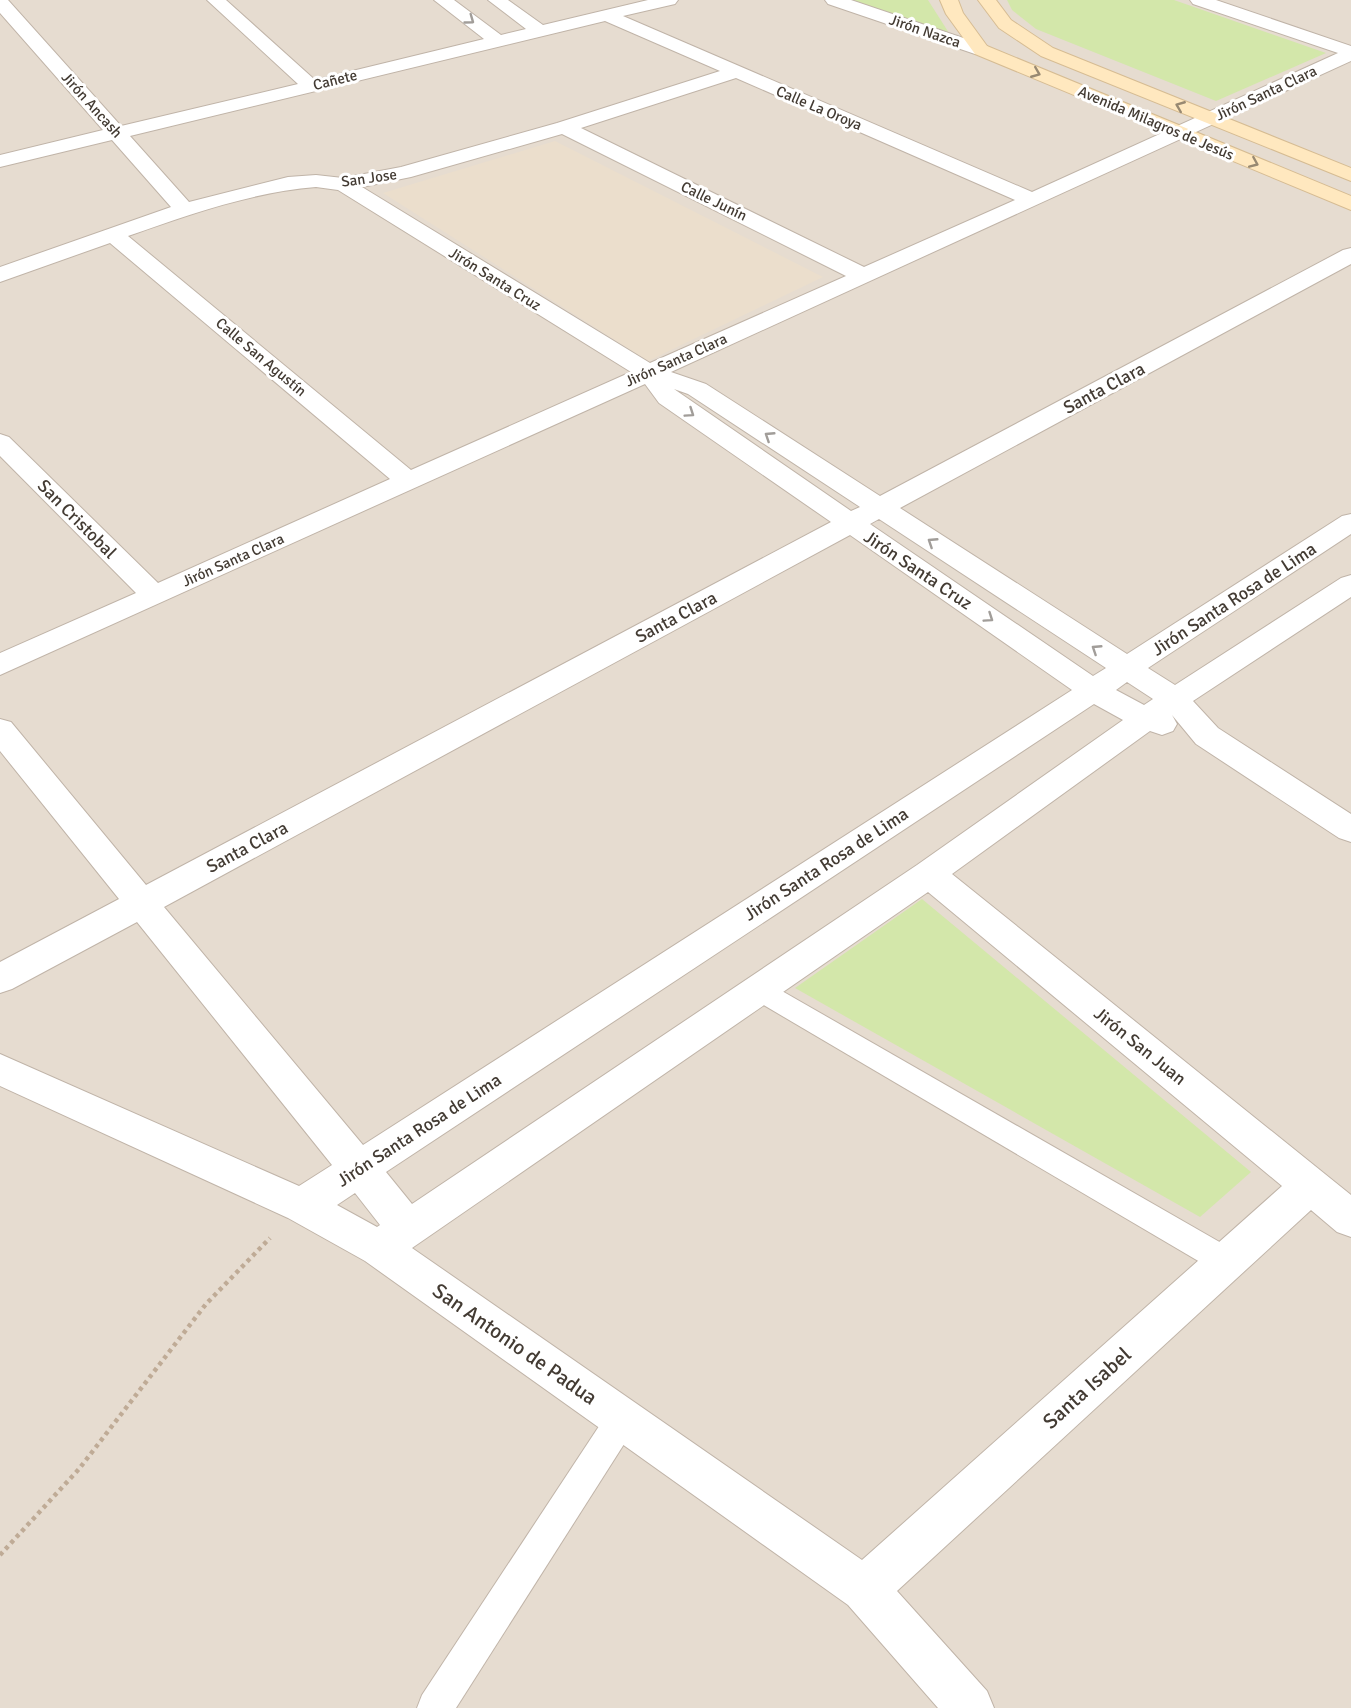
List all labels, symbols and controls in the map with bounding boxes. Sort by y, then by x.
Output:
street label: Jirón Nazca [887,10,963,52]
one-way arrow [464,13,475,24]
street label: Jirón Santa Clara [1212,62,1320,124]
street label: Cañete [311,66,359,94]
one-way arrow [1029,66,1040,78]
street label: Jirón Ancash [58,68,126,142]
street label: Calle La Oroya [773,82,865,134]
street label: Avenida Milagros de Jesús [1075,82,1237,164]
one-way arrow [1175,101,1186,113]
one-way arrow [1248,156,1259,168]
street label: San Jose [340,165,398,191]
street label: Calle Junín [678,177,750,225]
street label: Jirón Santa Cruz [446,244,545,315]
street label: Calle San Agustín [212,314,310,400]
street label: Jirón Santa Clara [622,329,730,391]
street label: Santa Clara [1059,357,1149,419]
one-way arrow [683,406,694,417]
one-way arrow [765,432,776,443]
street label: San Cristobal [33,475,121,563]
street label: Jirón Santa Cruz [860,526,976,614]
street label: Jirón Santa Clara [179,529,287,591]
street label: Jirón Santa Rosa de Lima [1148,538,1320,660]
one-way arrow [928,539,939,550]
street label: Santa Clara [631,586,721,648]
one-way arrow [982,611,993,622]
one-way arrow [1092,644,1102,656]
street label: Jirón Santa Rosa de Lima [740,803,912,925]
street label: Santa Clara [202,816,292,878]
street label: Jirón San Juan [1090,1002,1190,1090]
street label: Jirón Santa Rosa de Lima [333,1069,505,1191]
street label: San Antonio de Padua [428,1277,602,1411]
street label: Santa Isabel [1037,1341,1137,1435]

